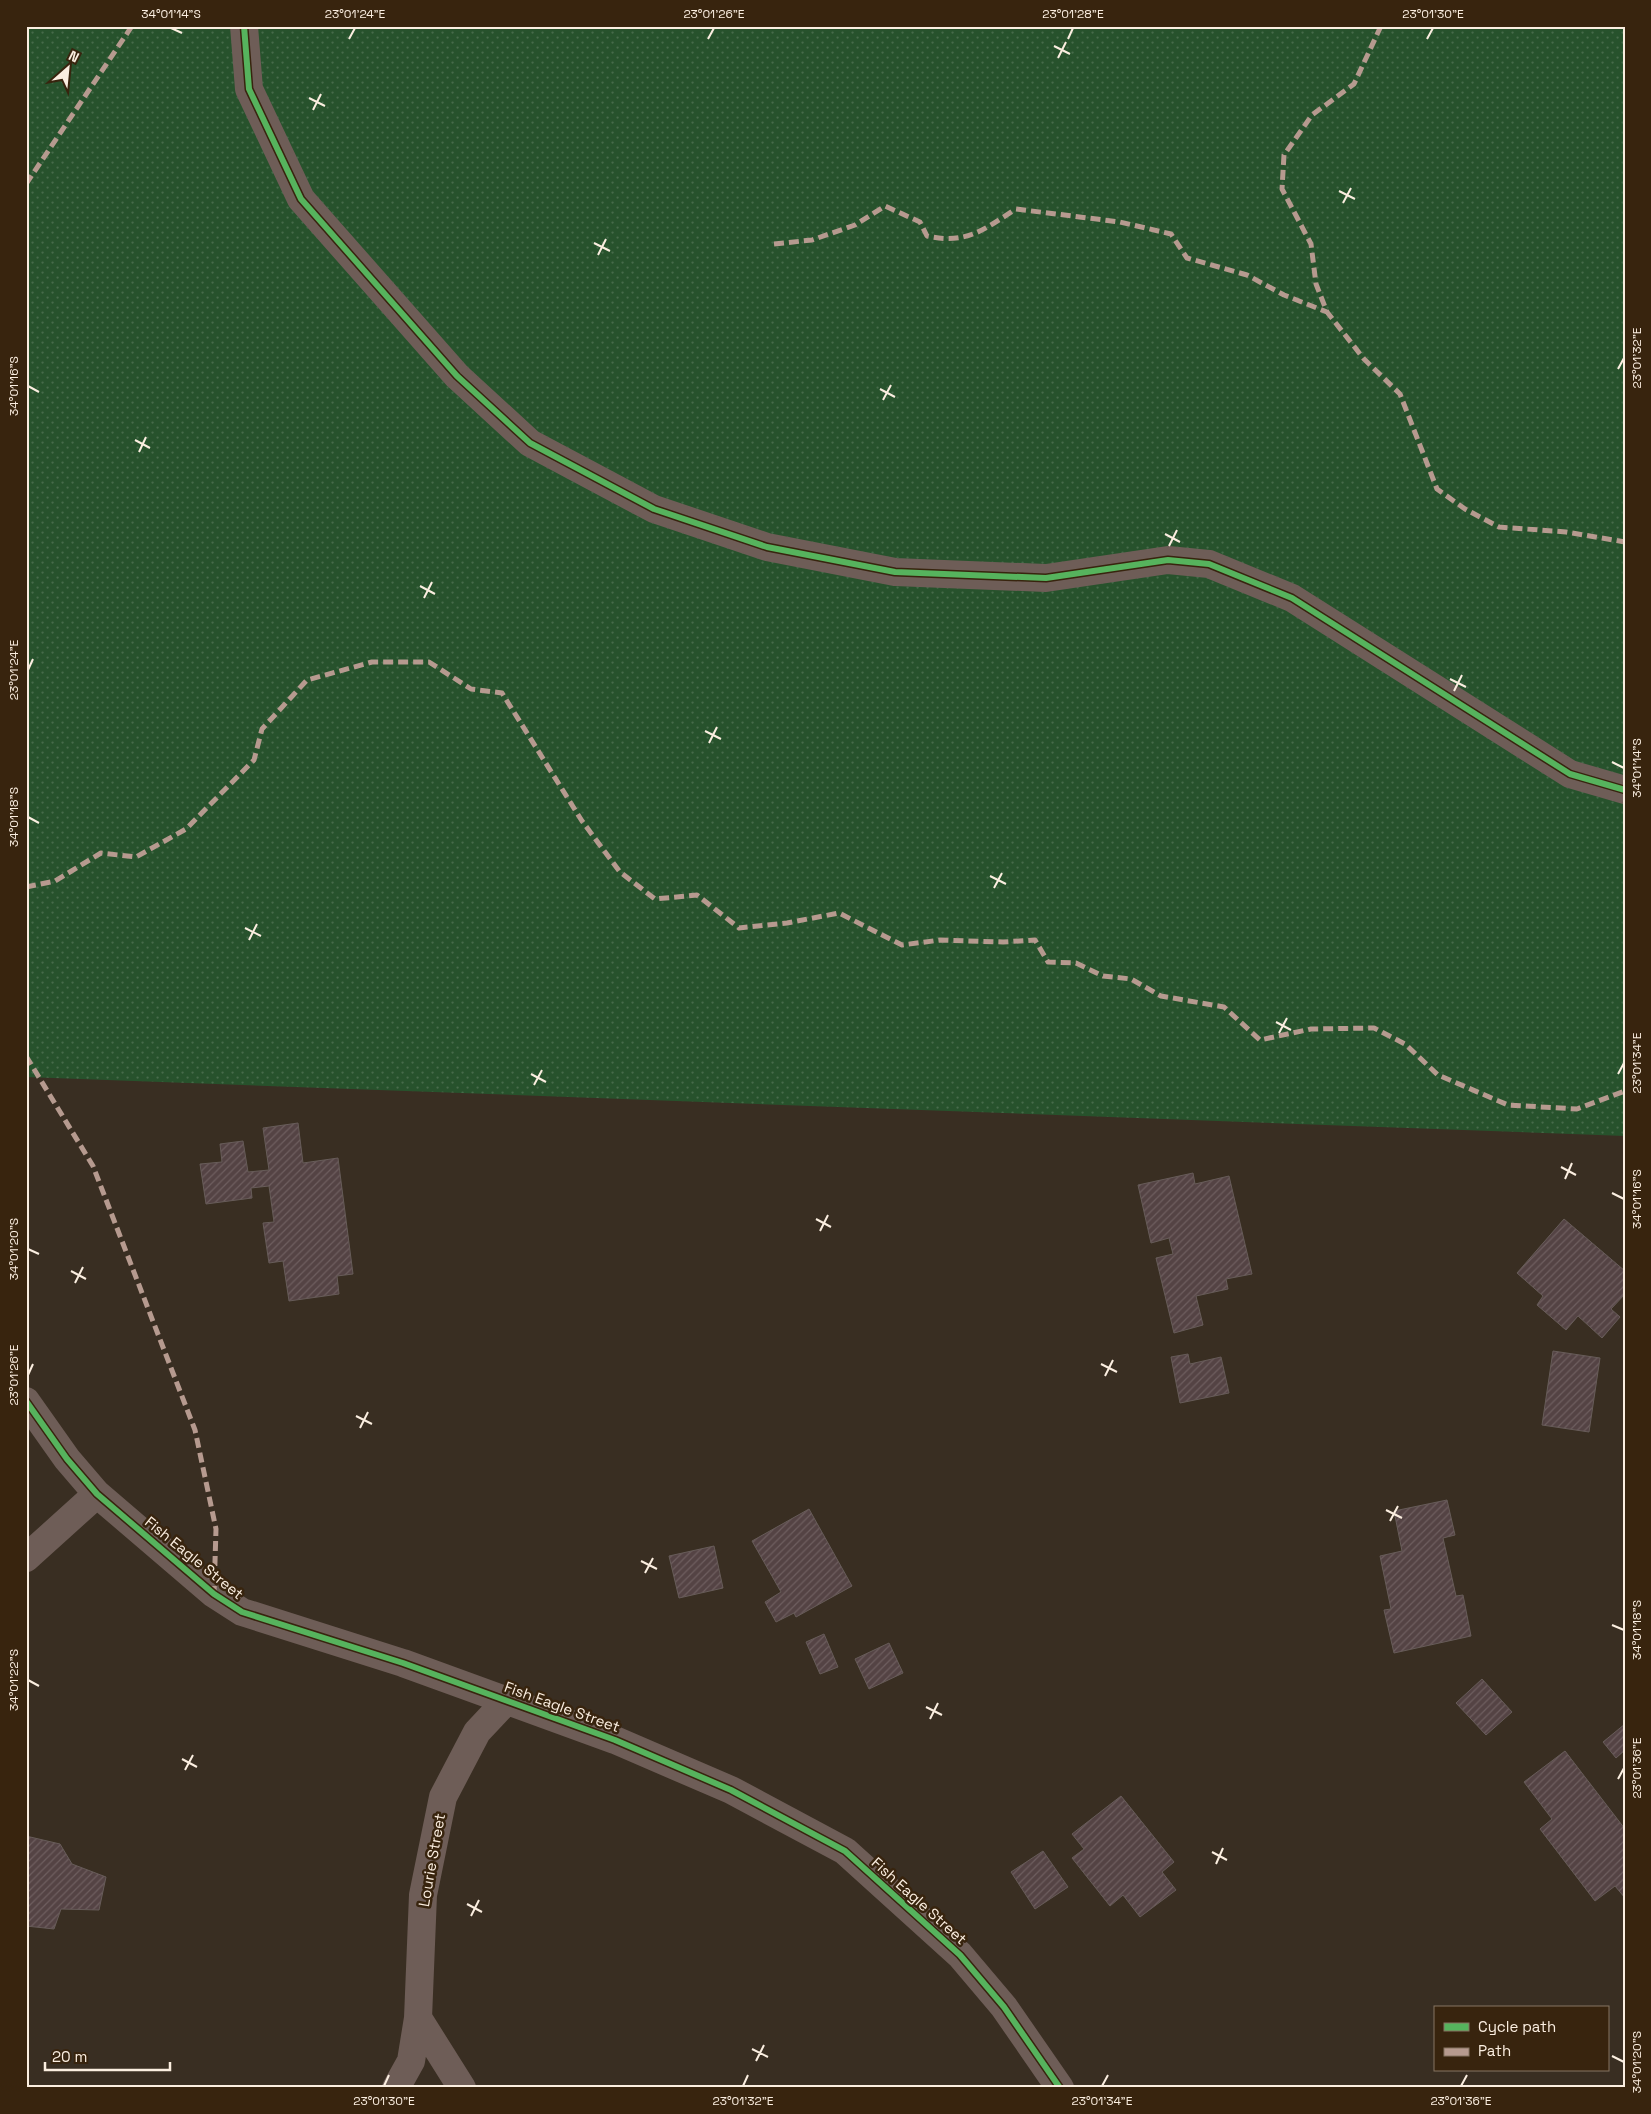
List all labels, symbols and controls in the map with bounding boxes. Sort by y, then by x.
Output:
text: 34°01'14"S [141,6,201,22]
text: 23°01'24"E [325,6,386,22]
text: 23°01'26"E [683,6,745,22]
text: 23°01'28"E [1042,6,1104,22]
text: 23°01'30"E [1402,6,1464,22]
north arrow [42,42,92,92]
text: N [66,46,82,67]
text: 23°01'32"E [1629,327,1645,389]
text: 34°01'16"S [6,356,22,416]
text: 23°01'24"E [6,639,22,700]
text: 34°01'14"S [1629,738,1645,798]
text: 34°01'18"S [6,787,22,847]
text: 23°01'34"E [1629,1032,1645,1093]
text: 34°01'16"S [1629,1169,1645,1229]
text: 34°01'20"S [6,1218,22,1280]
text: 23°01'26"E [6,1344,22,1406]
street label: Fish Eagle Street [141,1512,248,1603]
text: 34°01'18"S [1629,1600,1645,1660]
text: 34°01'22"S [6,1649,22,1711]
street label: Fish Eagle Street [502,1677,623,1736]
text: 23°01'36"E [1629,1737,1645,1799]
street label: Lourie Street [414,1812,449,1908]
street label: Fish Eagle Street [868,1853,971,1948]
legend [1434,2006,1608,2072]
text: Cycle path [1478,2017,1556,2036]
text: 34°01'20"S [1629,2031,1645,2093]
scale bar [45,2039,170,2071]
text: Path [1478,2041,1511,2060]
text: 20 m [52,2047,87,2066]
text: 23°01'30"E [353,2093,415,2109]
text: 23°01'32"E [712,2093,774,2109]
text: 23°01'34"E [1072,2093,1133,2109]
text: 23°01'36"E [1430,2093,1492,2109]

